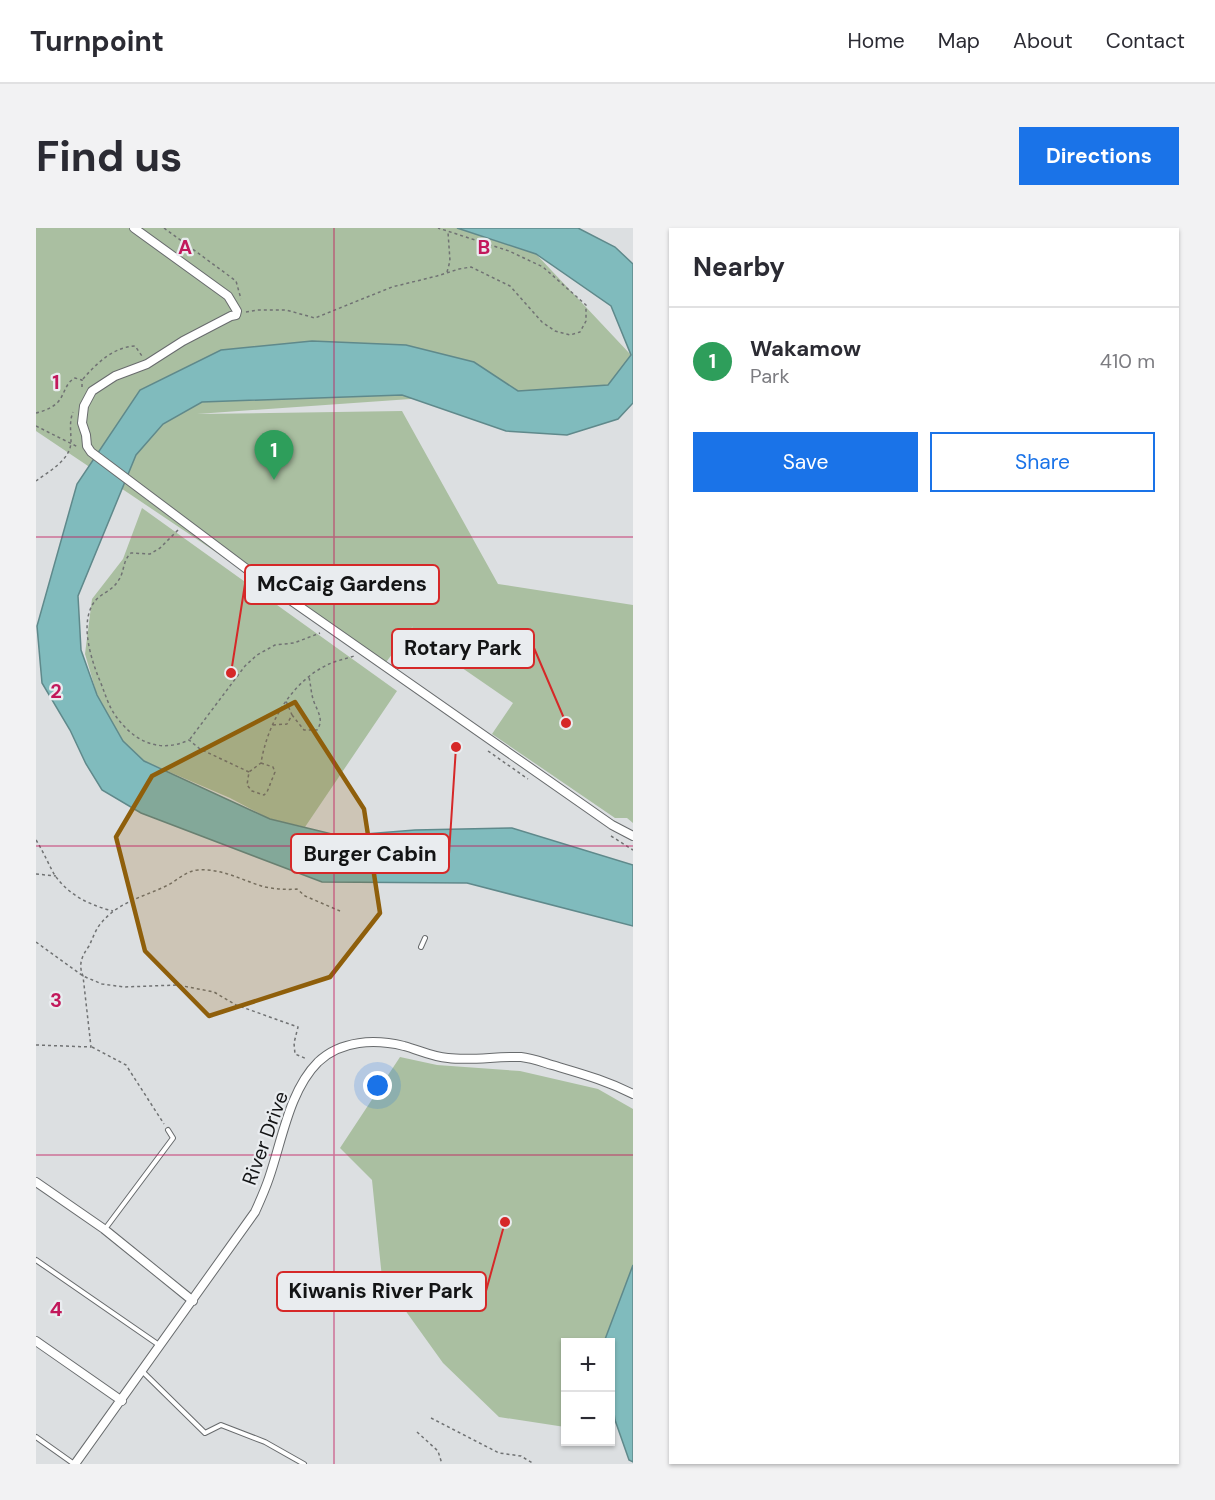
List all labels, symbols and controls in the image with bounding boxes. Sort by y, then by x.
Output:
text: Turnpoint [30,23,164,60]
text: Home [847,27,905,55]
text: Map [938,27,980,55]
text: About [1013,27,1073,55]
text: Contact [1106,27,1185,55]
button: Directions [1019,127,1179,185]
text: Find us [36,129,182,184]
text: A [178,234,192,260]
text: B [478,234,490,260]
text: Nearby [693,250,785,284]
text: Wakamow [750,334,861,363]
text: 1 [709,348,716,374]
text: 410 m [1100,348,1155,374]
text: Park [750,363,790,389]
text: 1 [52,369,60,395]
pin: 1 [254,430,294,480]
button: Save [693,432,918,492]
button: Share [930,432,1155,492]
callout: McCaig Gardens [245,565,439,604]
text: McCaig Gardens [257,570,427,598]
callout: Rotary Park [392,629,534,668]
text: Rotary Park [404,634,522,662]
text: 2 [50,678,62,704]
callout: Burger Cabin [291,834,449,873]
text: Burger Cabin [303,840,437,868]
text: 3 [50,987,62,1013]
your location [363,1071,392,1100]
street label: River Drive [236,1087,294,1189]
callout: Kiwanis River Park [277,1272,486,1311]
text: Kiwanis River Park [288,1277,474,1305]
text: 4 [50,1296,63,1322]
map controls [561,1338,615,1446]
button: + [561,1338,615,1392]
button: − [561,1392,615,1446]

